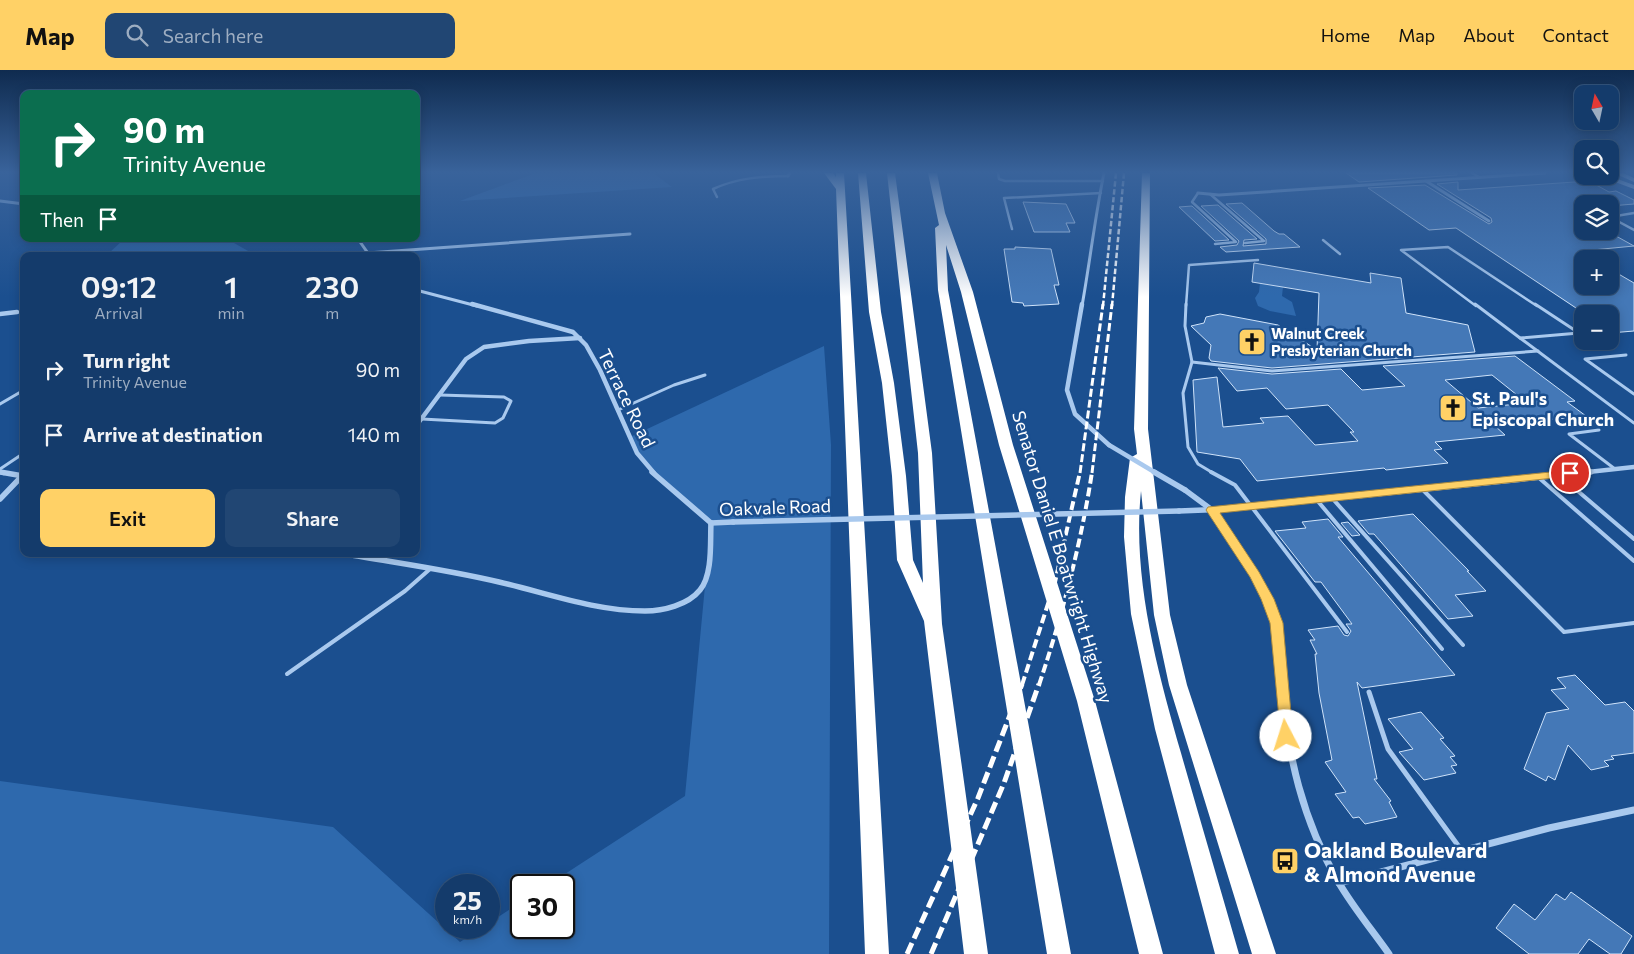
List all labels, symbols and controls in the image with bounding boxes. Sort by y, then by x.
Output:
search box [105,13,455,58]
text: Map [25,21,75,50]
icon: search [123,21,151,49]
text: Search here [163,24,263,47]
text: Home [1321,24,1370,46]
text: Map [1398,24,1435,46]
text: About [1463,24,1515,46]
text: Contact [1543,24,1609,46]
north arrow [1574,85,1619,130]
map controls [1574,85,1619,350]
text: 90 m [123,107,205,150]
icon: right [40,110,105,175]
button: search [1574,140,1619,185]
text: Trinity Avenue [123,150,266,177]
button: layers [1574,195,1619,240]
icon: arrive [94,205,122,233]
text: Then [40,208,84,231]
button: + [1574,250,1619,295]
text: 09:12 [81,267,157,304]
text: 1 [224,267,238,304]
text: 230 [305,267,359,304]
text: Arrival [94,303,143,322]
text: min [217,303,245,322]
text: m [325,303,339,322]
button: − [1574,305,1619,350]
place label: Walnut Creek Presbyterian Church [1271,324,1412,359]
church icon: Walnut Creek Presbyterian Church [1237,327,1267,357]
street label: Terrace Road [594,345,660,451]
text: Turn right [83,349,170,372]
icon: right [40,356,68,384]
text: 90 m [356,358,400,381]
text: Trinity Avenue [83,372,187,391]
place label: St. Paul's Episcopal Church [1472,387,1614,430]
church icon: St. Paul's Episcopal Church [1438,393,1468,423]
street label: Senator Daniel E Boatwright Highway [1008,408,1118,706]
icon: arrive [40,421,68,449]
text: Arrive at destination [83,423,263,446]
text: 140 m [348,423,400,446]
pin [1549,452,1591,494]
icon: arrive [1556,459,1584,487]
button: Exit [40,489,215,547]
button: Share [225,489,400,547]
street label: Oakvale Road [719,494,831,520]
position arrow [1259,709,1311,761]
place label: Oakland Boulevard & Almond Avenue [1304,837,1487,886]
bus stop icon: Oakland Boulevard & Almond Avenue [1270,846,1300,876]
speed limit sign: 30 [510,874,575,939]
text: 25 [453,885,482,915]
text: km/h [453,912,482,926]

